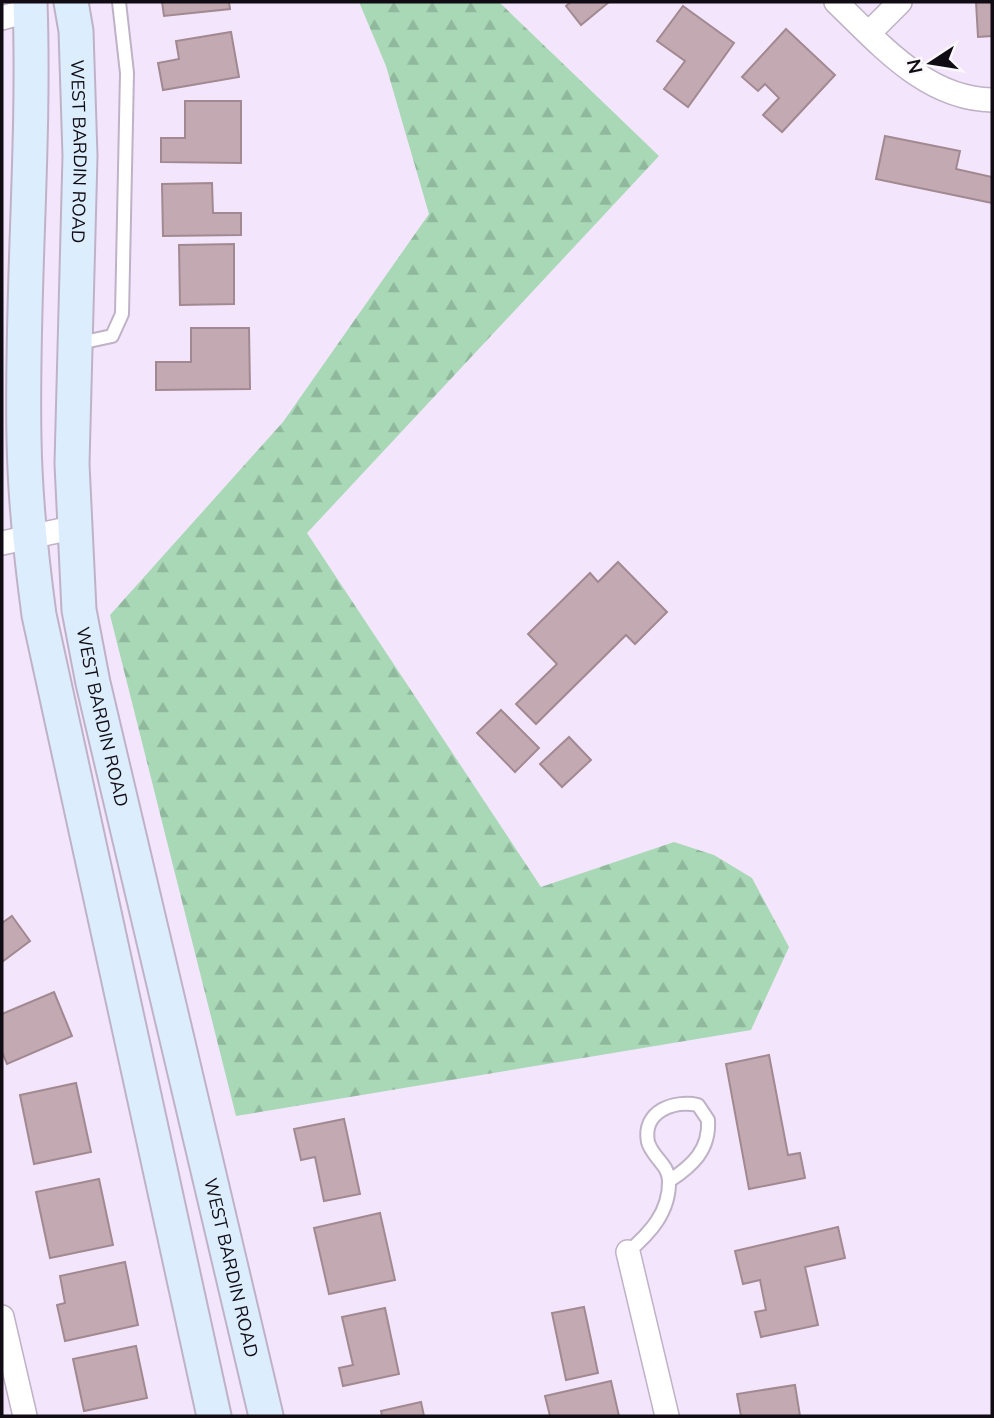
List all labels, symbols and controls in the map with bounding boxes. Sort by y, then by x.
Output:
north arrow [896,28,966,98]
text: N [901,57,928,76]
street label: WEST BARDIN ROAD [66,59,92,244]
street label: WEST BARDIN ROAD [71,625,134,809]
street label: WEST BARDIN ROAD [199,1176,264,1360]

